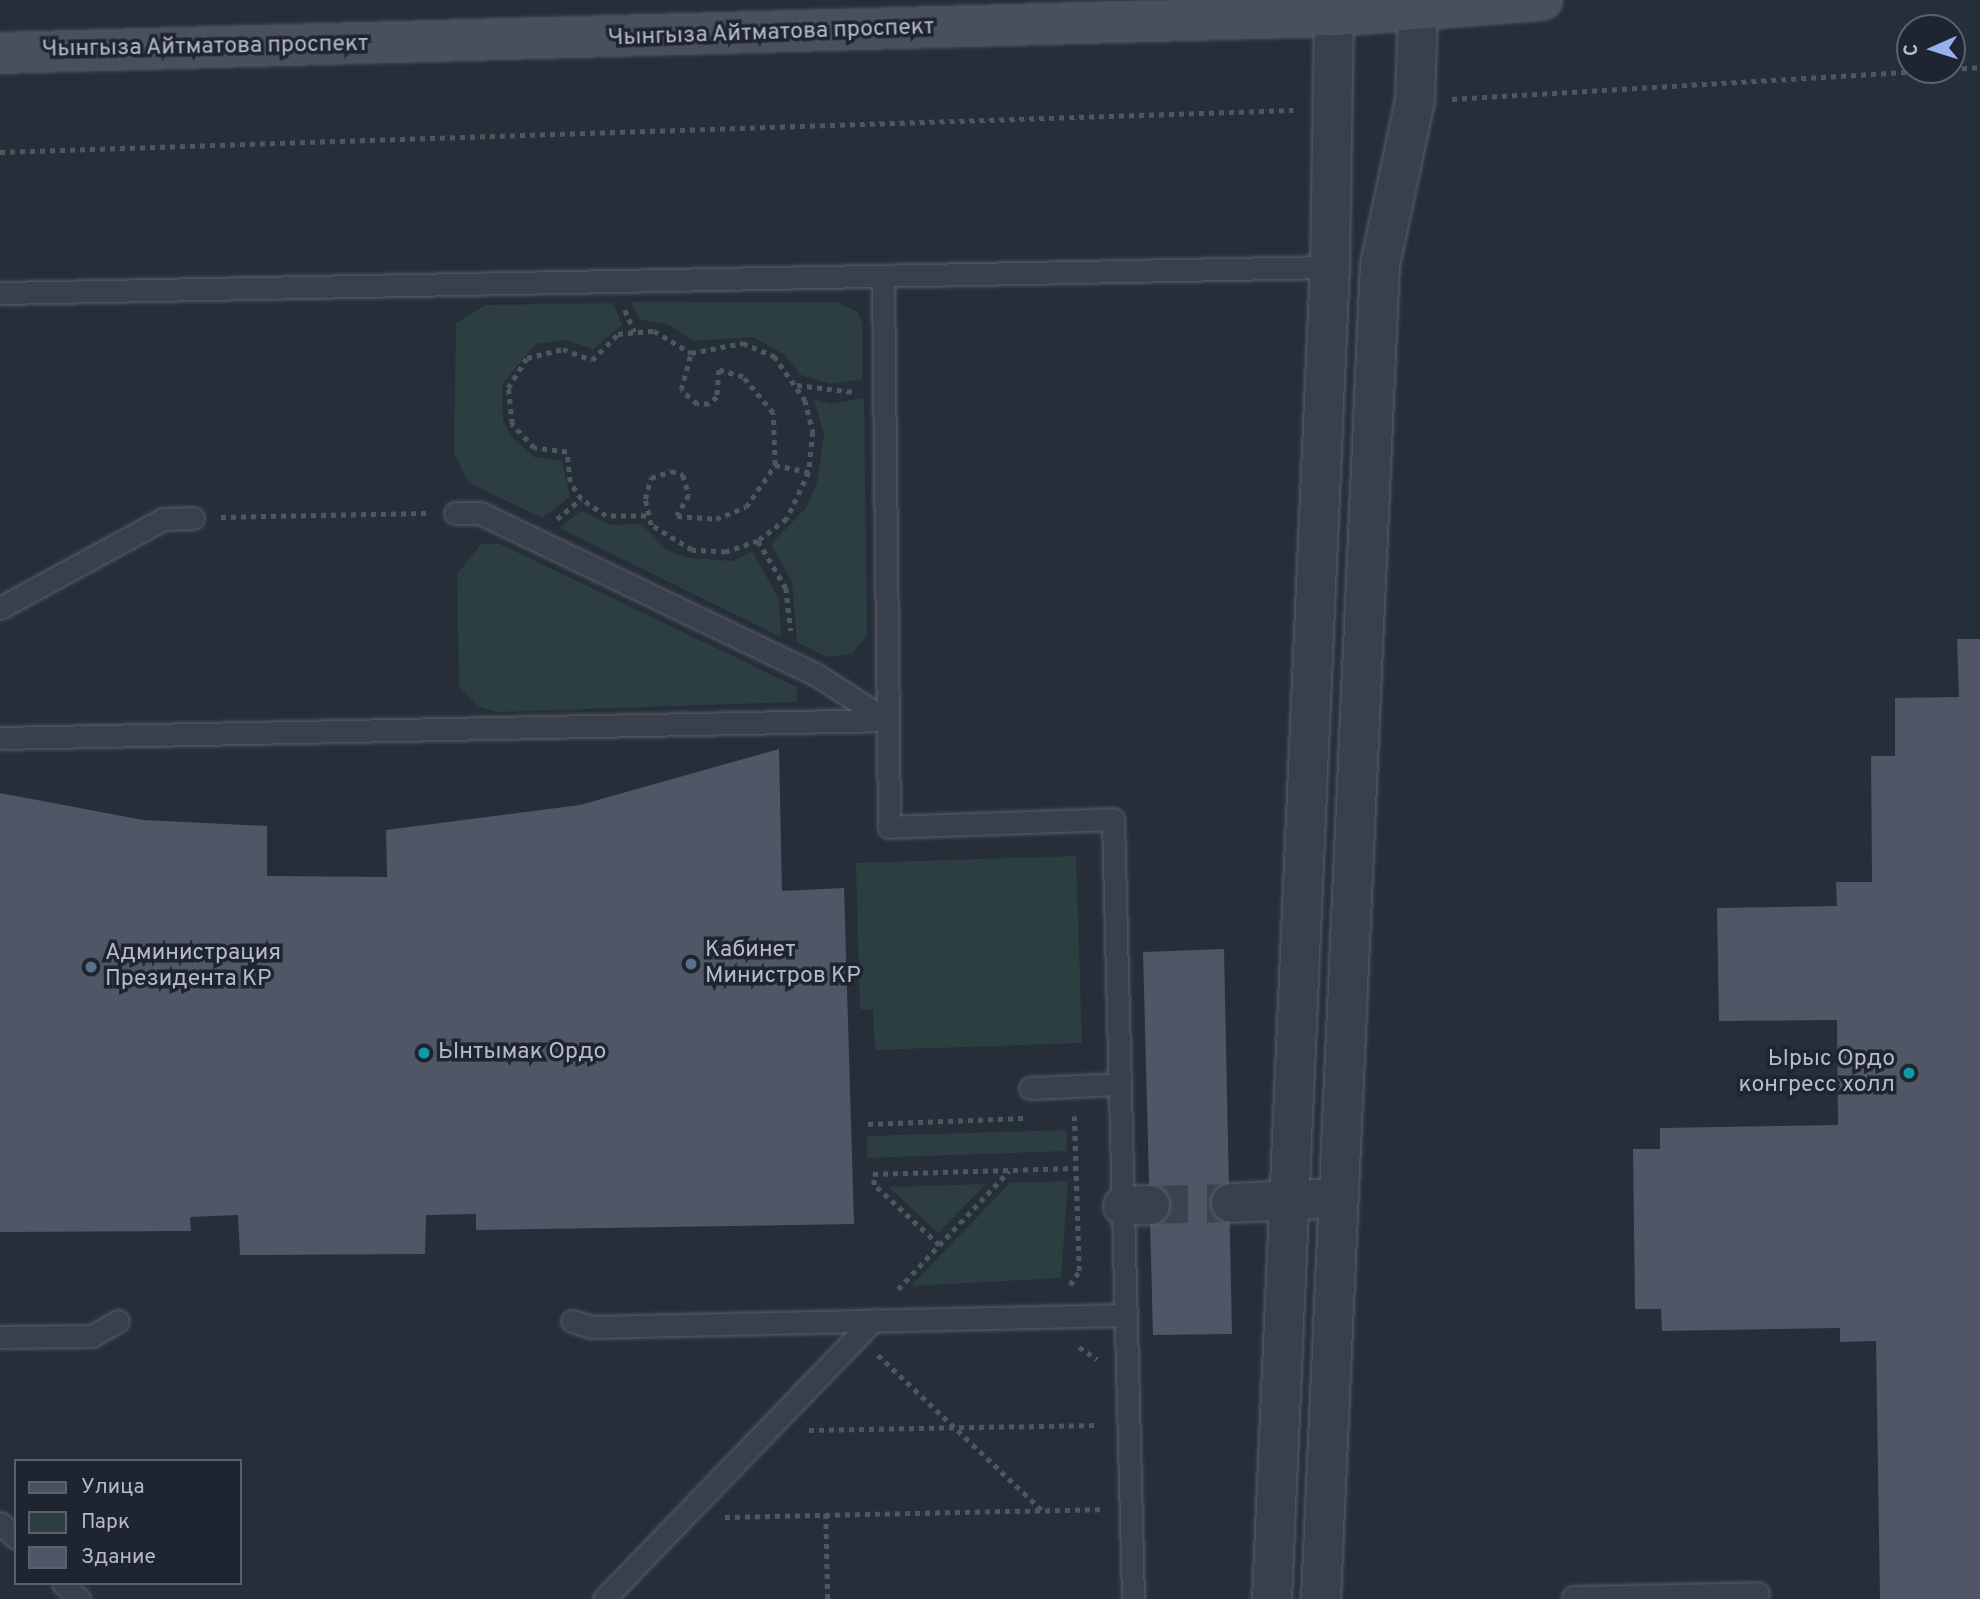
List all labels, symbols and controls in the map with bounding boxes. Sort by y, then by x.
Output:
street label: Чынгыза Айтматова проспект [607,14,935,54]
north arrow [1896,14,1966,84]
street label: Чынгыза Айтматова проспект [41,31,369,65]
text: С [1900,43,1924,57]
place label: Кабинет Министров КР [705,937,861,991]
place label: Администрация Президента КР [105,940,281,994]
marker: Кабинет Министров КР [683,956,699,972]
marker: Администрация Президента КР [83,959,99,975]
place label: Ынтымак Ордо [438,1039,606,1067]
marker: Ынтымак Ордо [416,1045,432,1061]
place label: Ырыс Ордо конгресс холл [1738,1046,1895,1100]
marker: Ырыс Ордо конгресс холл [1901,1065,1917,1081]
legend [14,1459,242,1585]
text: Улица [81,1474,145,1501]
text: Парк [81,1509,130,1536]
text: Здание [81,1544,156,1571]

